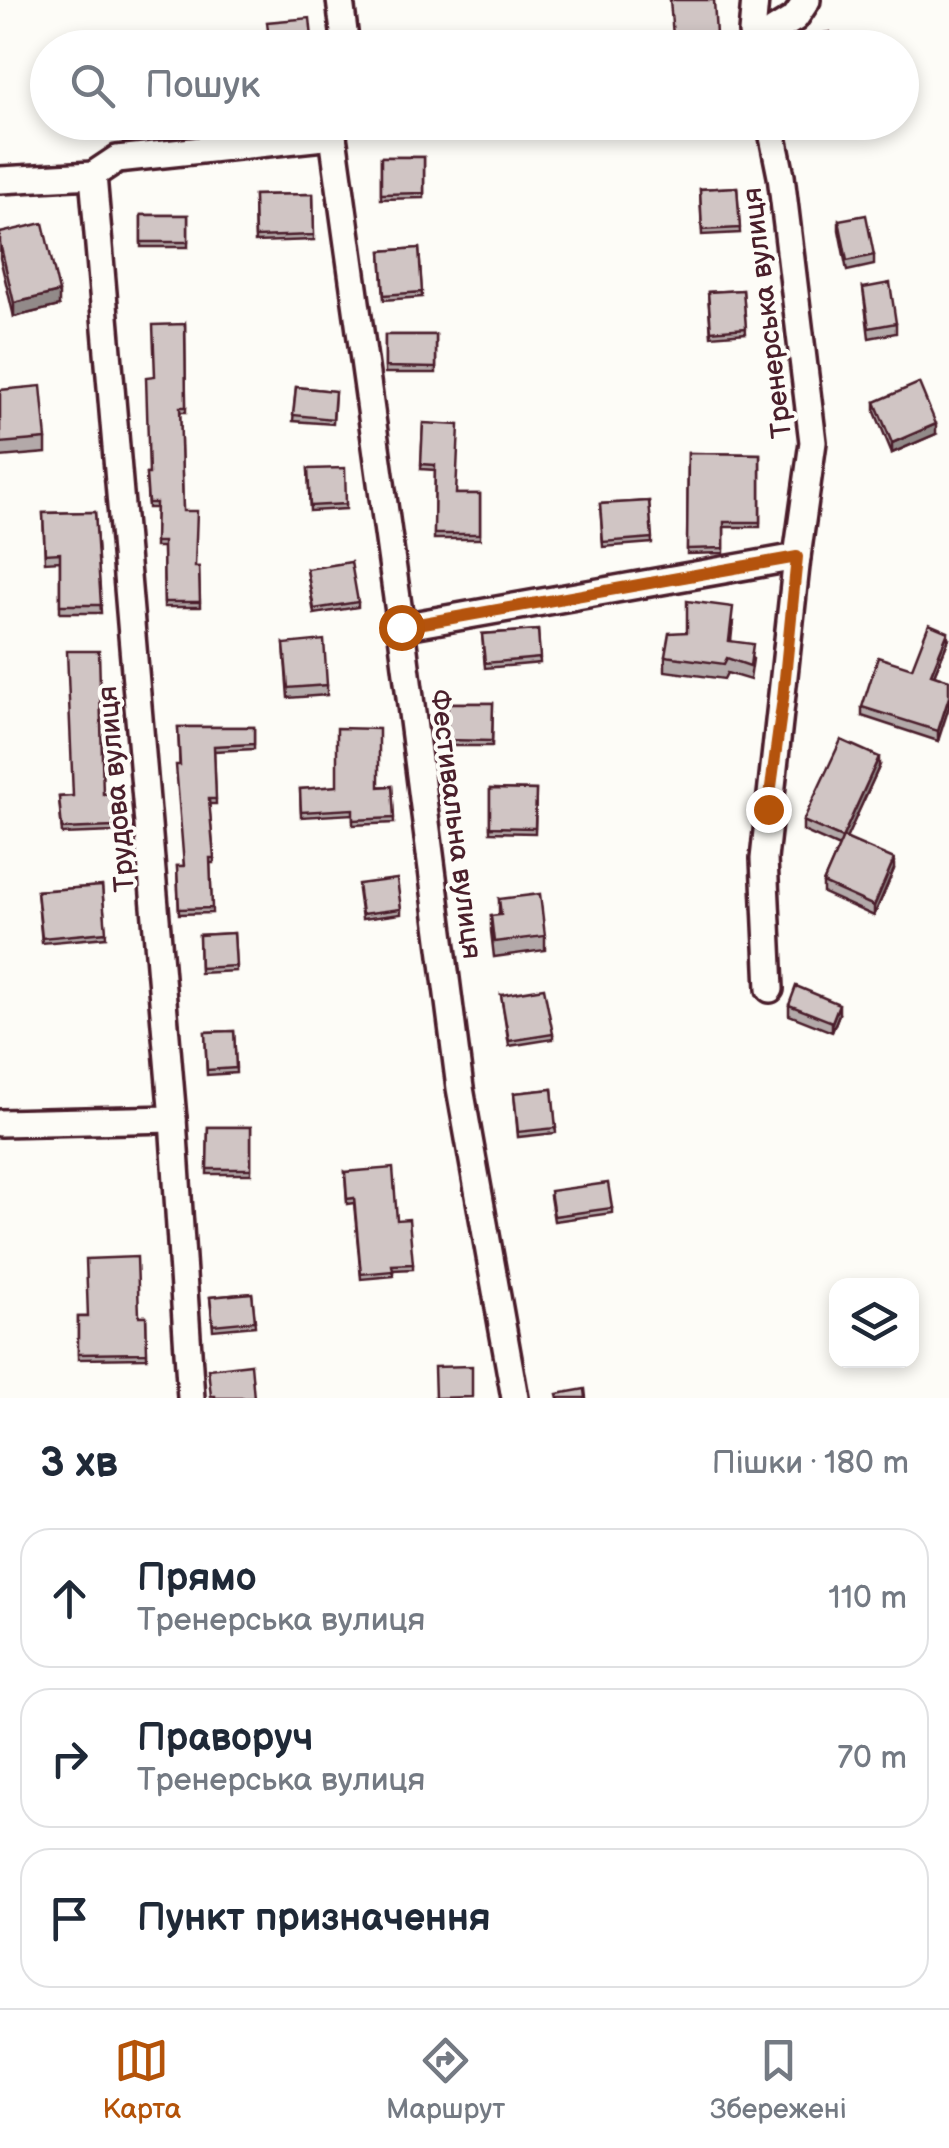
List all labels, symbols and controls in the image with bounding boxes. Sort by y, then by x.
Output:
search box [30,30,919,140]
icon: search [65,58,120,113]
text: Пошук [145,63,260,108]
street label: Тренерська вулиця [736,186,799,440]
route start [379,605,425,651]
street label: Трудова вулиця [91,685,142,893]
street label: Фестивальна вулиця [423,687,488,961]
route end [746,787,792,833]
map controls [829,1278,919,1368]
button: layers [829,1278,919,1368]
text: 3 хв [40,1438,118,1489]
text: Пішки · 180 m [712,1444,909,1483]
text: Прямо [137,1556,256,1601]
icon: ahead [42,1571,97,1626]
text: 110 m [828,1579,907,1618]
text: Тренерська вулиця [137,1601,425,1640]
text: Праворуч [137,1716,313,1761]
icon: right [42,1731,97,1786]
text: 70 m [837,1739,907,1778]
text: Тренерська вулиця [137,1761,425,1800]
icon: arrive [42,1891,97,1946]
text: Пункт призначення [137,1896,491,1941]
tab: Карта [102,2033,181,2126]
tab: Маршрут [386,2033,505,2126]
tab: Збережені [710,2033,847,2126]

